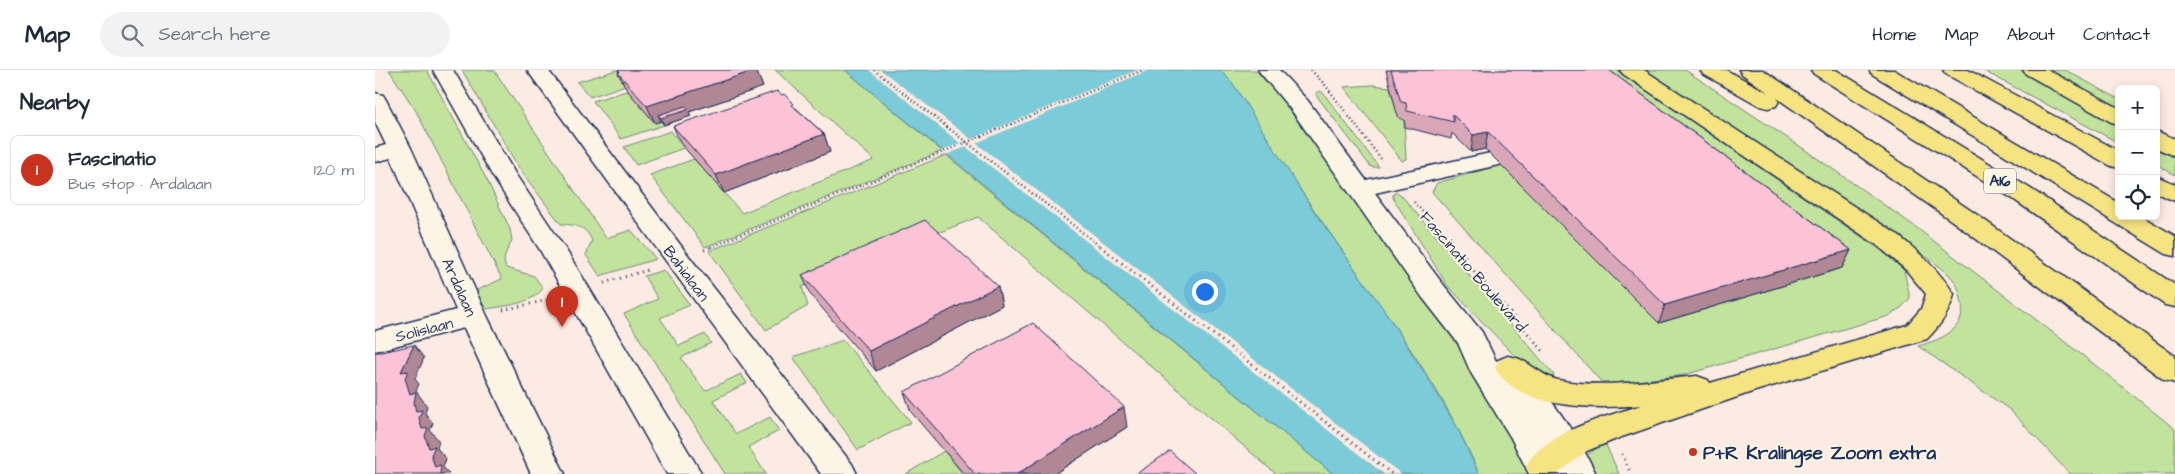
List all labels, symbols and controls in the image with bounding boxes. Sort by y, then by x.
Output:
search box [100,12,450,57]
text: Map [25,18,70,52]
icon: search [118,21,146,49]
text: Search here [158,21,271,48]
text: Home [1872,22,1917,47]
text: Map [1945,22,1979,47]
text: About [2007,22,2055,47]
text: Contact [2083,22,2150,47]
map controls [2115,85,2160,220]
button: + [2115,85,2160,130]
text: Nearby [20,88,90,117]
button: − [2115,130,2160,175]
text: Fascinatio [68,146,156,173]
text: 1 [36,159,38,181]
text: 120 m [314,159,354,181]
road number: A16 [1984,168,2016,194]
text: Bus stop · Ardalaan [68,173,212,195]
button: locate [2115,175,2160,220]
street label: Fascinatio Boulevard [1415,207,1532,337]
street label: Bahialaan [658,241,714,306]
street label: Ardalaan [436,255,482,320]
your location [1192,279,1218,305]
pin: 1 [546,286,578,327]
street label: Solislaan [393,312,456,348]
place label: P+R Kralingse Zoom extra [1703,440,1937,468]
marker: P+R Kralingse Zoom extra [1687,446,1699,458]

